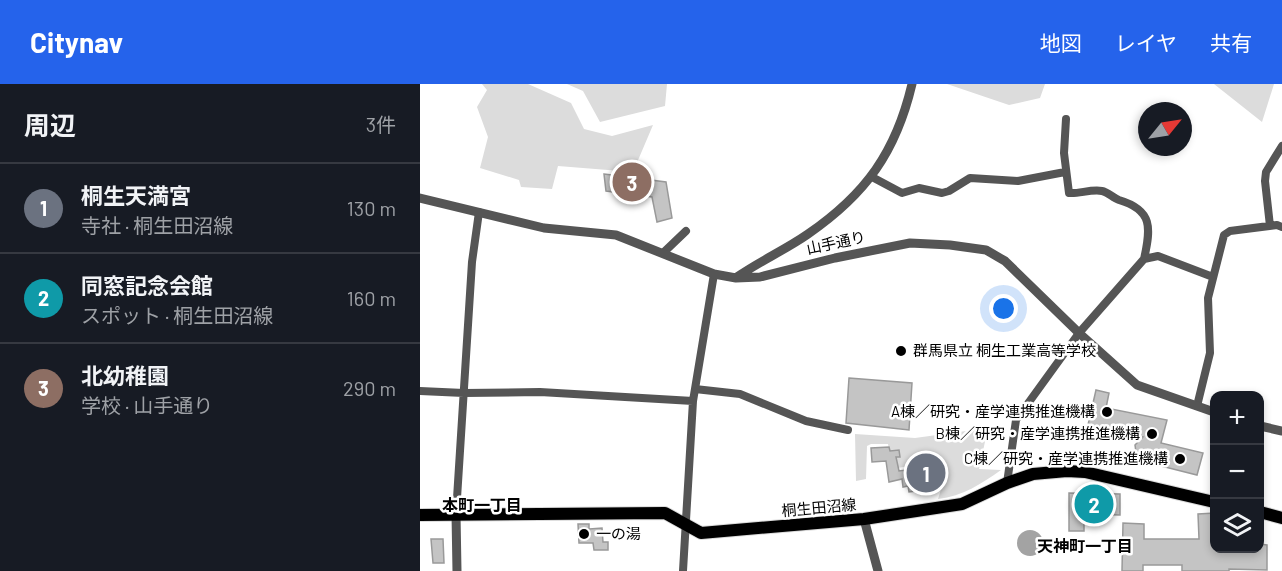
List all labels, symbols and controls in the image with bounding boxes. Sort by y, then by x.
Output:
text: Citynav [30,25,123,59]
text: 地図 [1040,30,1082,55]
text: レイヤ [1115,30,1177,55]
text: 共有 [1210,30,1252,55]
north arrow [1138,102,1192,156]
text: 周辺 [24,109,76,140]
text: 3件 [366,112,396,136]
pin: 3 [612,160,652,204]
text: 桐生天満宮 [81,182,191,208]
text: 1 [40,196,47,220]
text: 130 m [347,196,396,220]
text: 寺社 · 桐生田沼線 [81,213,233,237]
street label: 山手通り [805,227,867,257]
text: 同窓記念会館 [81,272,213,298]
text: 2 [38,286,49,310]
text: 160 m [347,286,396,310]
your location [989,294,1018,323]
text: スポット · 桐生田沼線 [81,303,273,327]
place label: 群馬県立 桐生工業高等学校 [913,341,1096,359]
marker: 群馬県立 桐生工業高等学校 [894,344,908,358]
text: 北幼稚園 [81,362,169,388]
text: 3 [38,376,49,400]
text: 290 m [343,376,396,400]
map controls [1210,391,1264,553]
button: + [1210,391,1264,445]
text: 学校 · 山手通り [81,393,213,417]
place label: A棟／研究・産学連携推進機構 [891,402,1095,420]
marker: A棟／研究・産学連携推進機構 [1100,405,1114,419]
place label: B棟／研究・産学連携推進機構 [936,424,1140,442]
marker: B棟／研究・産学連携推進機構 [1145,427,1159,441]
button: − [1210,445,1264,499]
place label: C棟／研究・産学連携推進機構 [964,449,1168,467]
pin: 1 [906,450,946,496]
marker: C棟／研究・産学連携推進機構 [1173,452,1187,466]
pin: 2 [1074,482,1114,526]
district label: 本町一丁目 [442,495,522,514]
street label: 桐生田沼線 [781,495,857,519]
button: layers [1210,499,1264,553]
place label: 一の湯 [596,524,641,542]
marker: 一の湯 [577,527,591,541]
district label: 天神町一丁目 [1037,536,1133,555]

